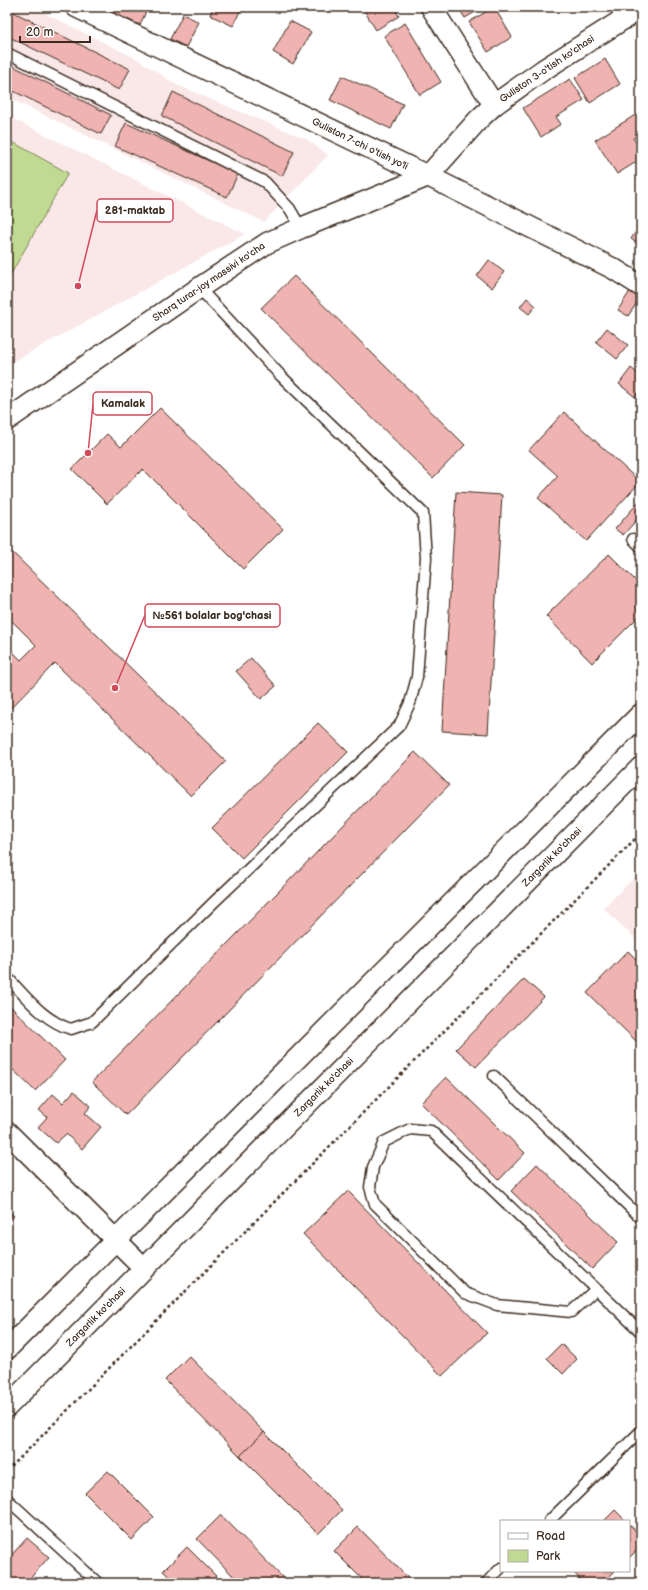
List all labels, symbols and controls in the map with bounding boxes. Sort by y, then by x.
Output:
scale bar [20,18,90,44]
text: 20 m [26,25,53,40]
street label: Guliston 3-o'tish ko'chasi [497,33,597,105]
street label: Guliston 7-chi o'tish yo'li [310,115,410,173]
callout: 281-maktab [97,199,173,222]
text: 281-maktab [105,204,166,217]
street label: Sharq turar-joy massivi ko'cha [151,240,268,324]
callout: Kamalak [93,392,152,415]
text: Kamalak [101,397,145,410]
callout: №561 bolalar bog'chasi [145,604,280,627]
text: №561 bolalar bog'chasi [152,609,272,622]
street label: Zargarlik ko'chasi [519,825,584,890]
street label: Zargarlik ko'chasi [291,1055,356,1120]
street label: Zargarlik ko'chasi [63,1285,128,1350]
legend [500,1520,630,1572]
text: Road [536,1529,565,1544]
text: Park [536,1549,560,1564]

